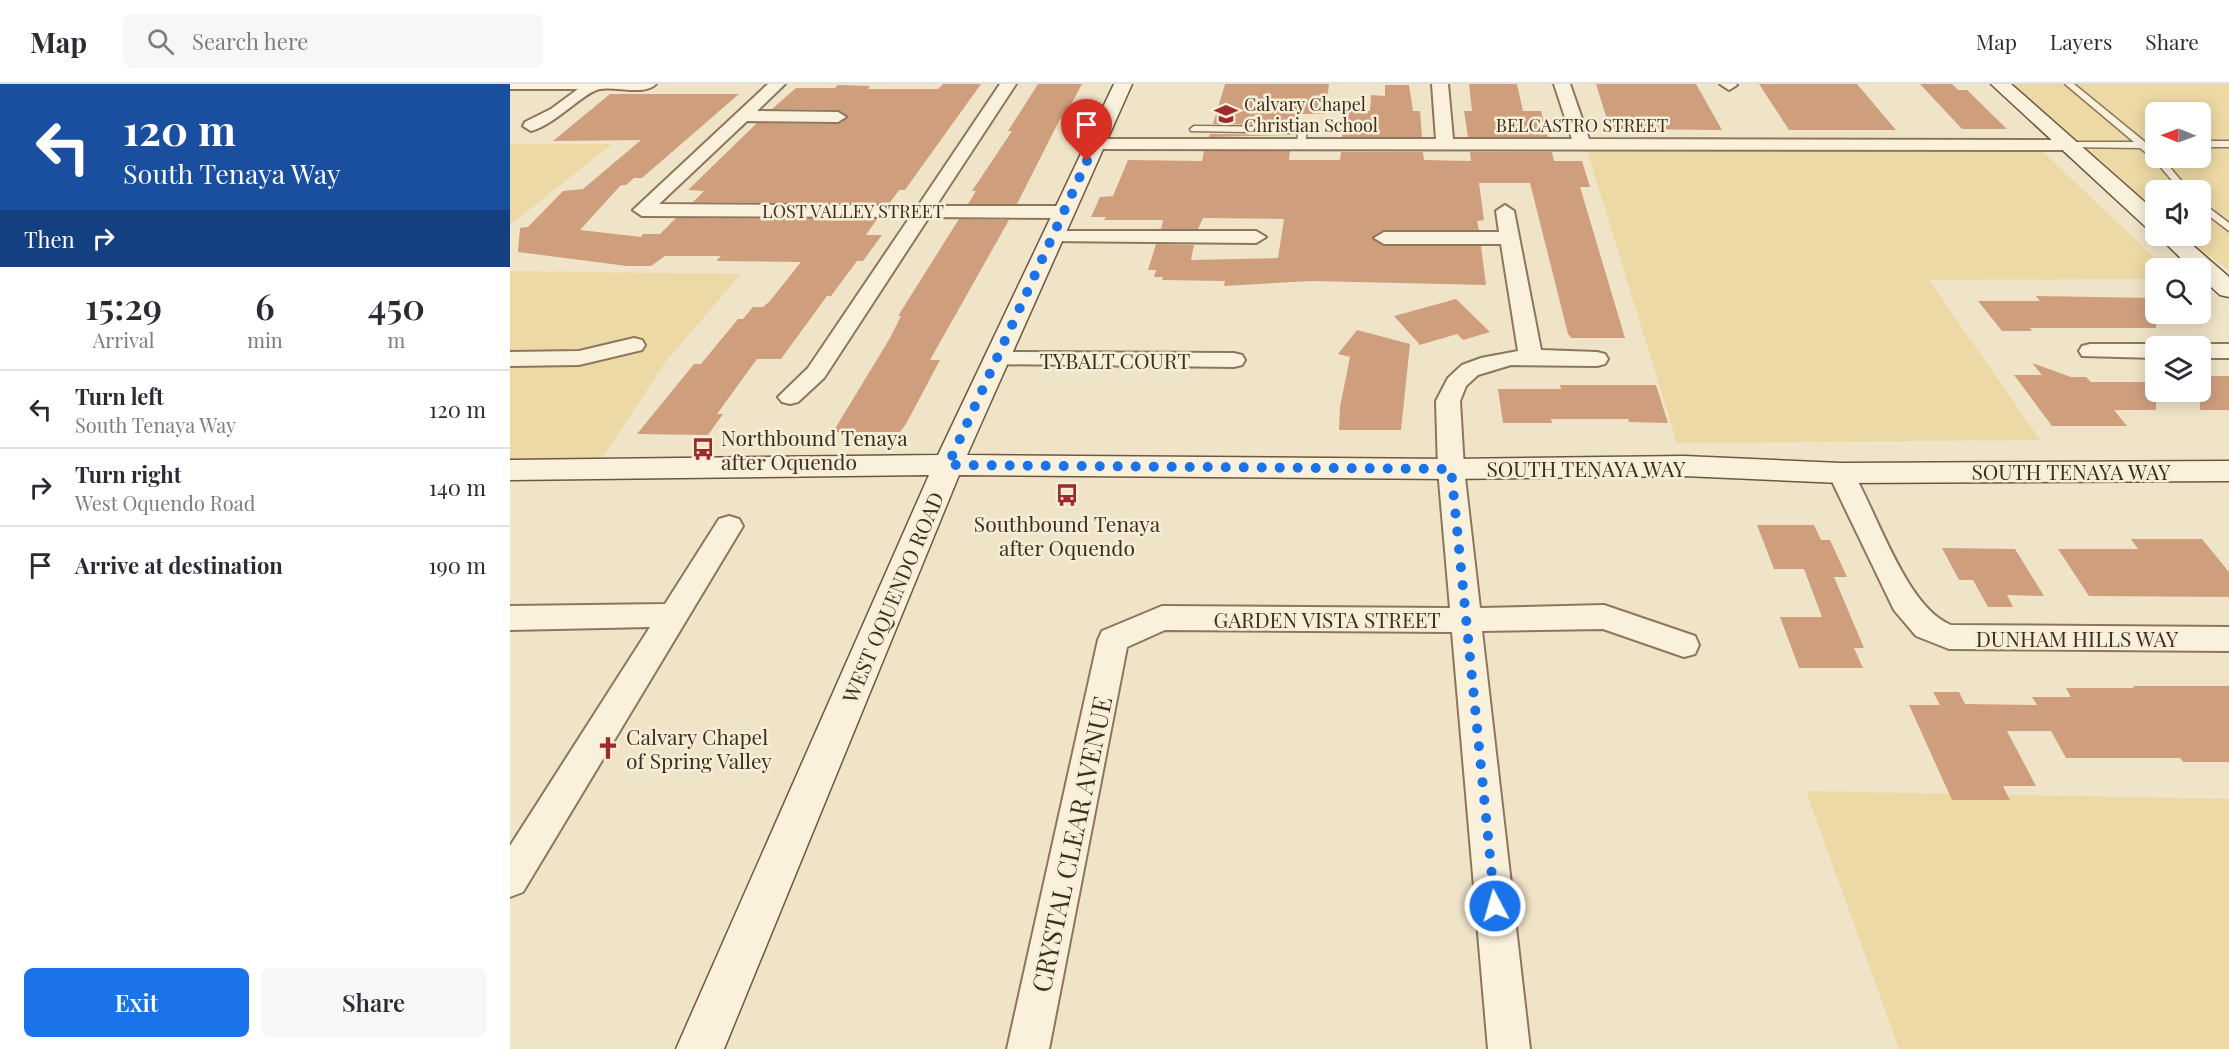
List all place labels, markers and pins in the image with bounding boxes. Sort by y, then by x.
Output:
place label: Calvary Chapel Christian School [1244,92,1378,137]
pin [1061,99,1112,161]
school or university icon: Calvary Chapel Christian School [1213,101,1239,127]
place label: Northbound Tenaya after Oquendo [721,423,908,475]
bus stop icon: Northbound Tenaya after Oquendo [690,436,716,462]
bus stop icon: Southbound Tenaya after Oquendo [1054,482,1080,508]
place label: Southbound Tenaya after Oquendo [974,509,1161,561]
place label: Calvary Chapel of Spring Valley [626,722,772,774]
church icon: Calvary Chapel of Spring Valley [595,735,621,761]

